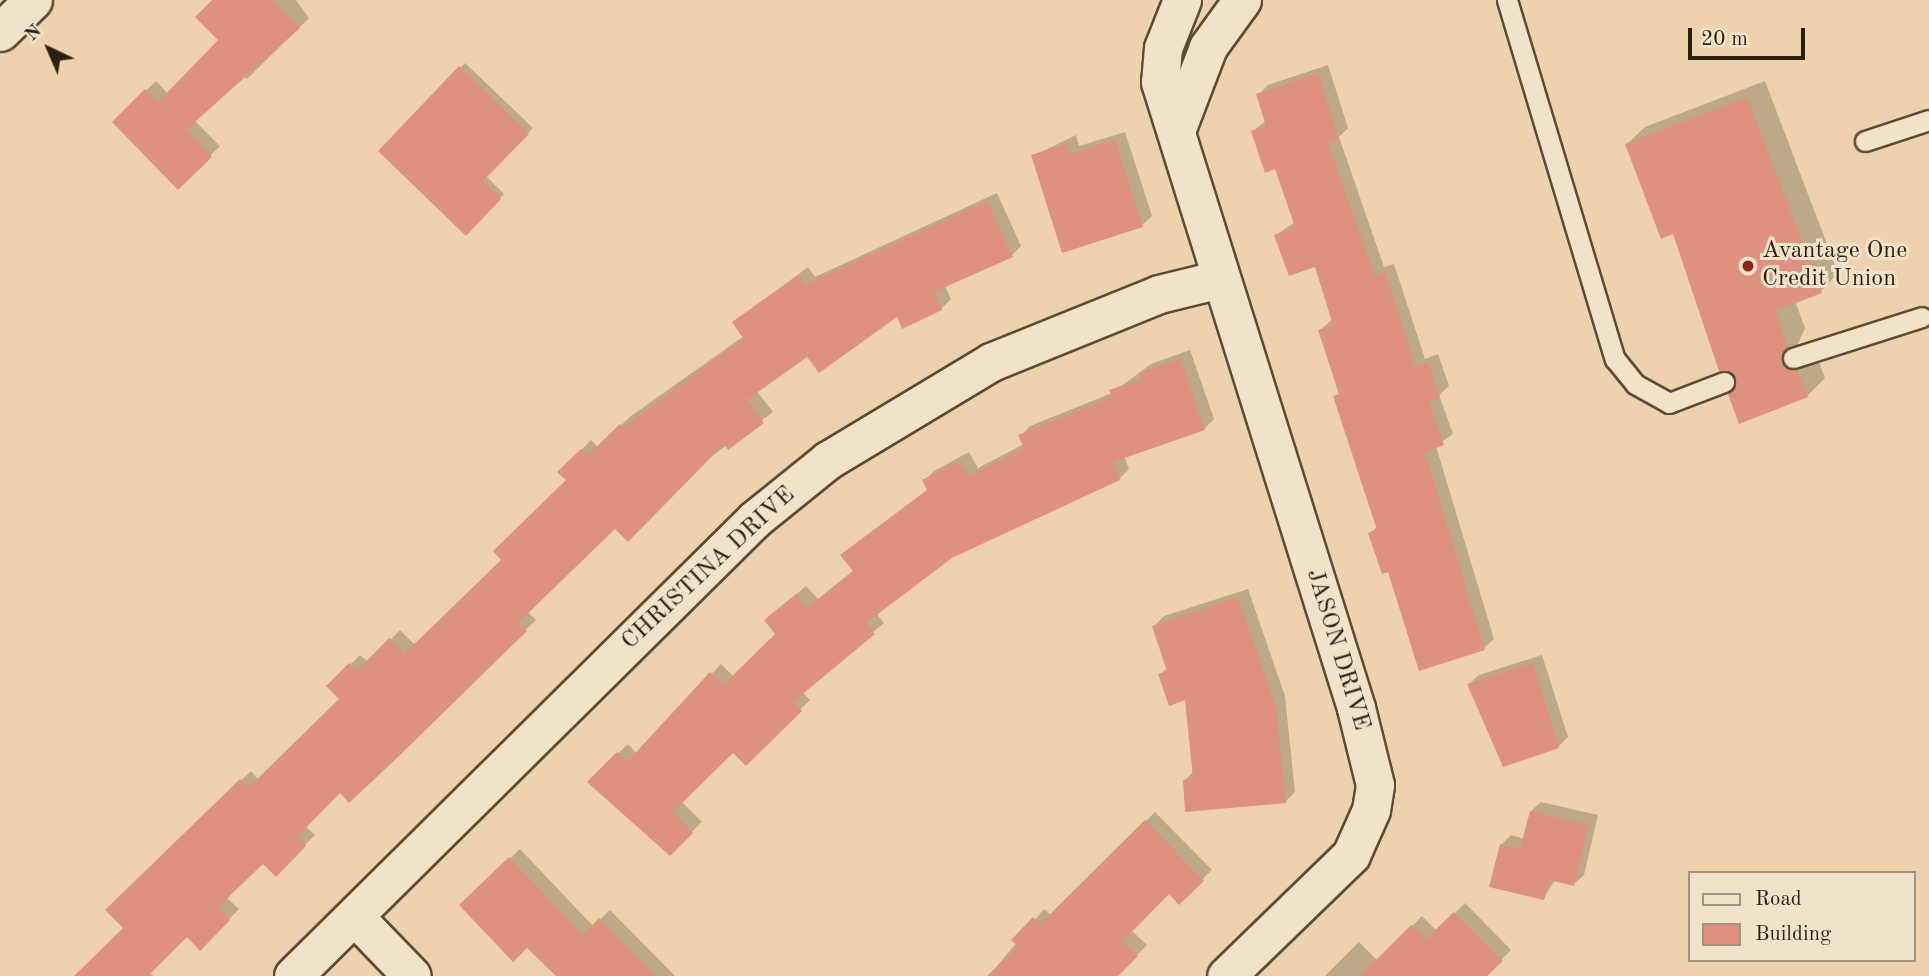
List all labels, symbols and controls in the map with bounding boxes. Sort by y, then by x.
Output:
north arrow [14,14,84,84]
scale bar [1691,14,1808,58]
text: N [22,22,46,45]
text: 20 m [1701,29,1748,50]
place label: Avantage One Credit Union [1762,238,1907,294]
marker: Avantage One Credit Union [1740,258,1756,274]
street label: CHRISTINA DRIVE [616,481,802,657]
street label: JASON DRIVE [1299,566,1375,734]
legend [1688,871,1915,962]
text: Road [1755,889,1802,910]
text: Building [1755,924,1831,945]

